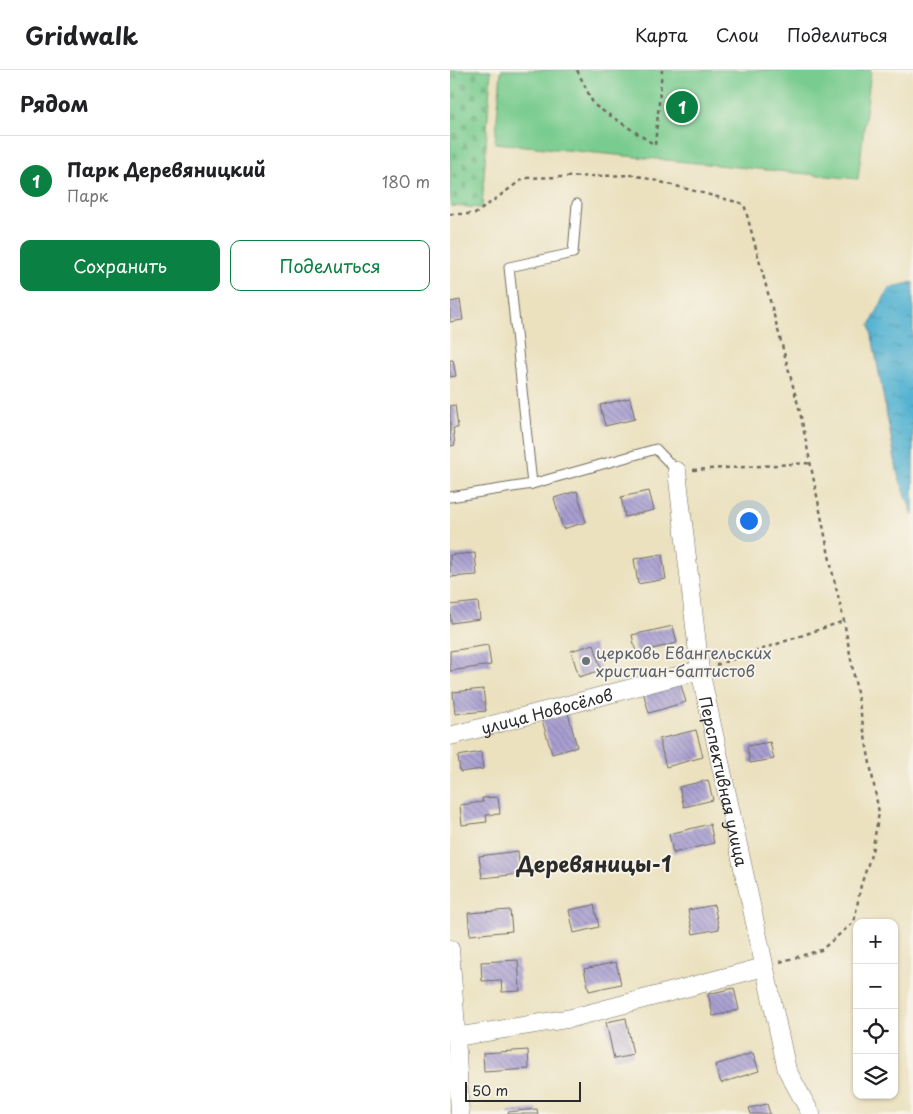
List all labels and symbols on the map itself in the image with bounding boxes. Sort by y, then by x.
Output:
pin: 1 [666,88,698,126]
your location [736,508,762,534]
place label: церковь Евангельских христиан-баптистов [596,640,772,682]
marker: церковь Евангельских христиан-баптистов [580,655,592,667]
street label: улица Новосёлов [478,682,615,739]
street label: Перспективная улица [694,694,754,869]
district label: Деревяницы-1 [516,847,671,879]
scale bar [465,1079,581,1102]

